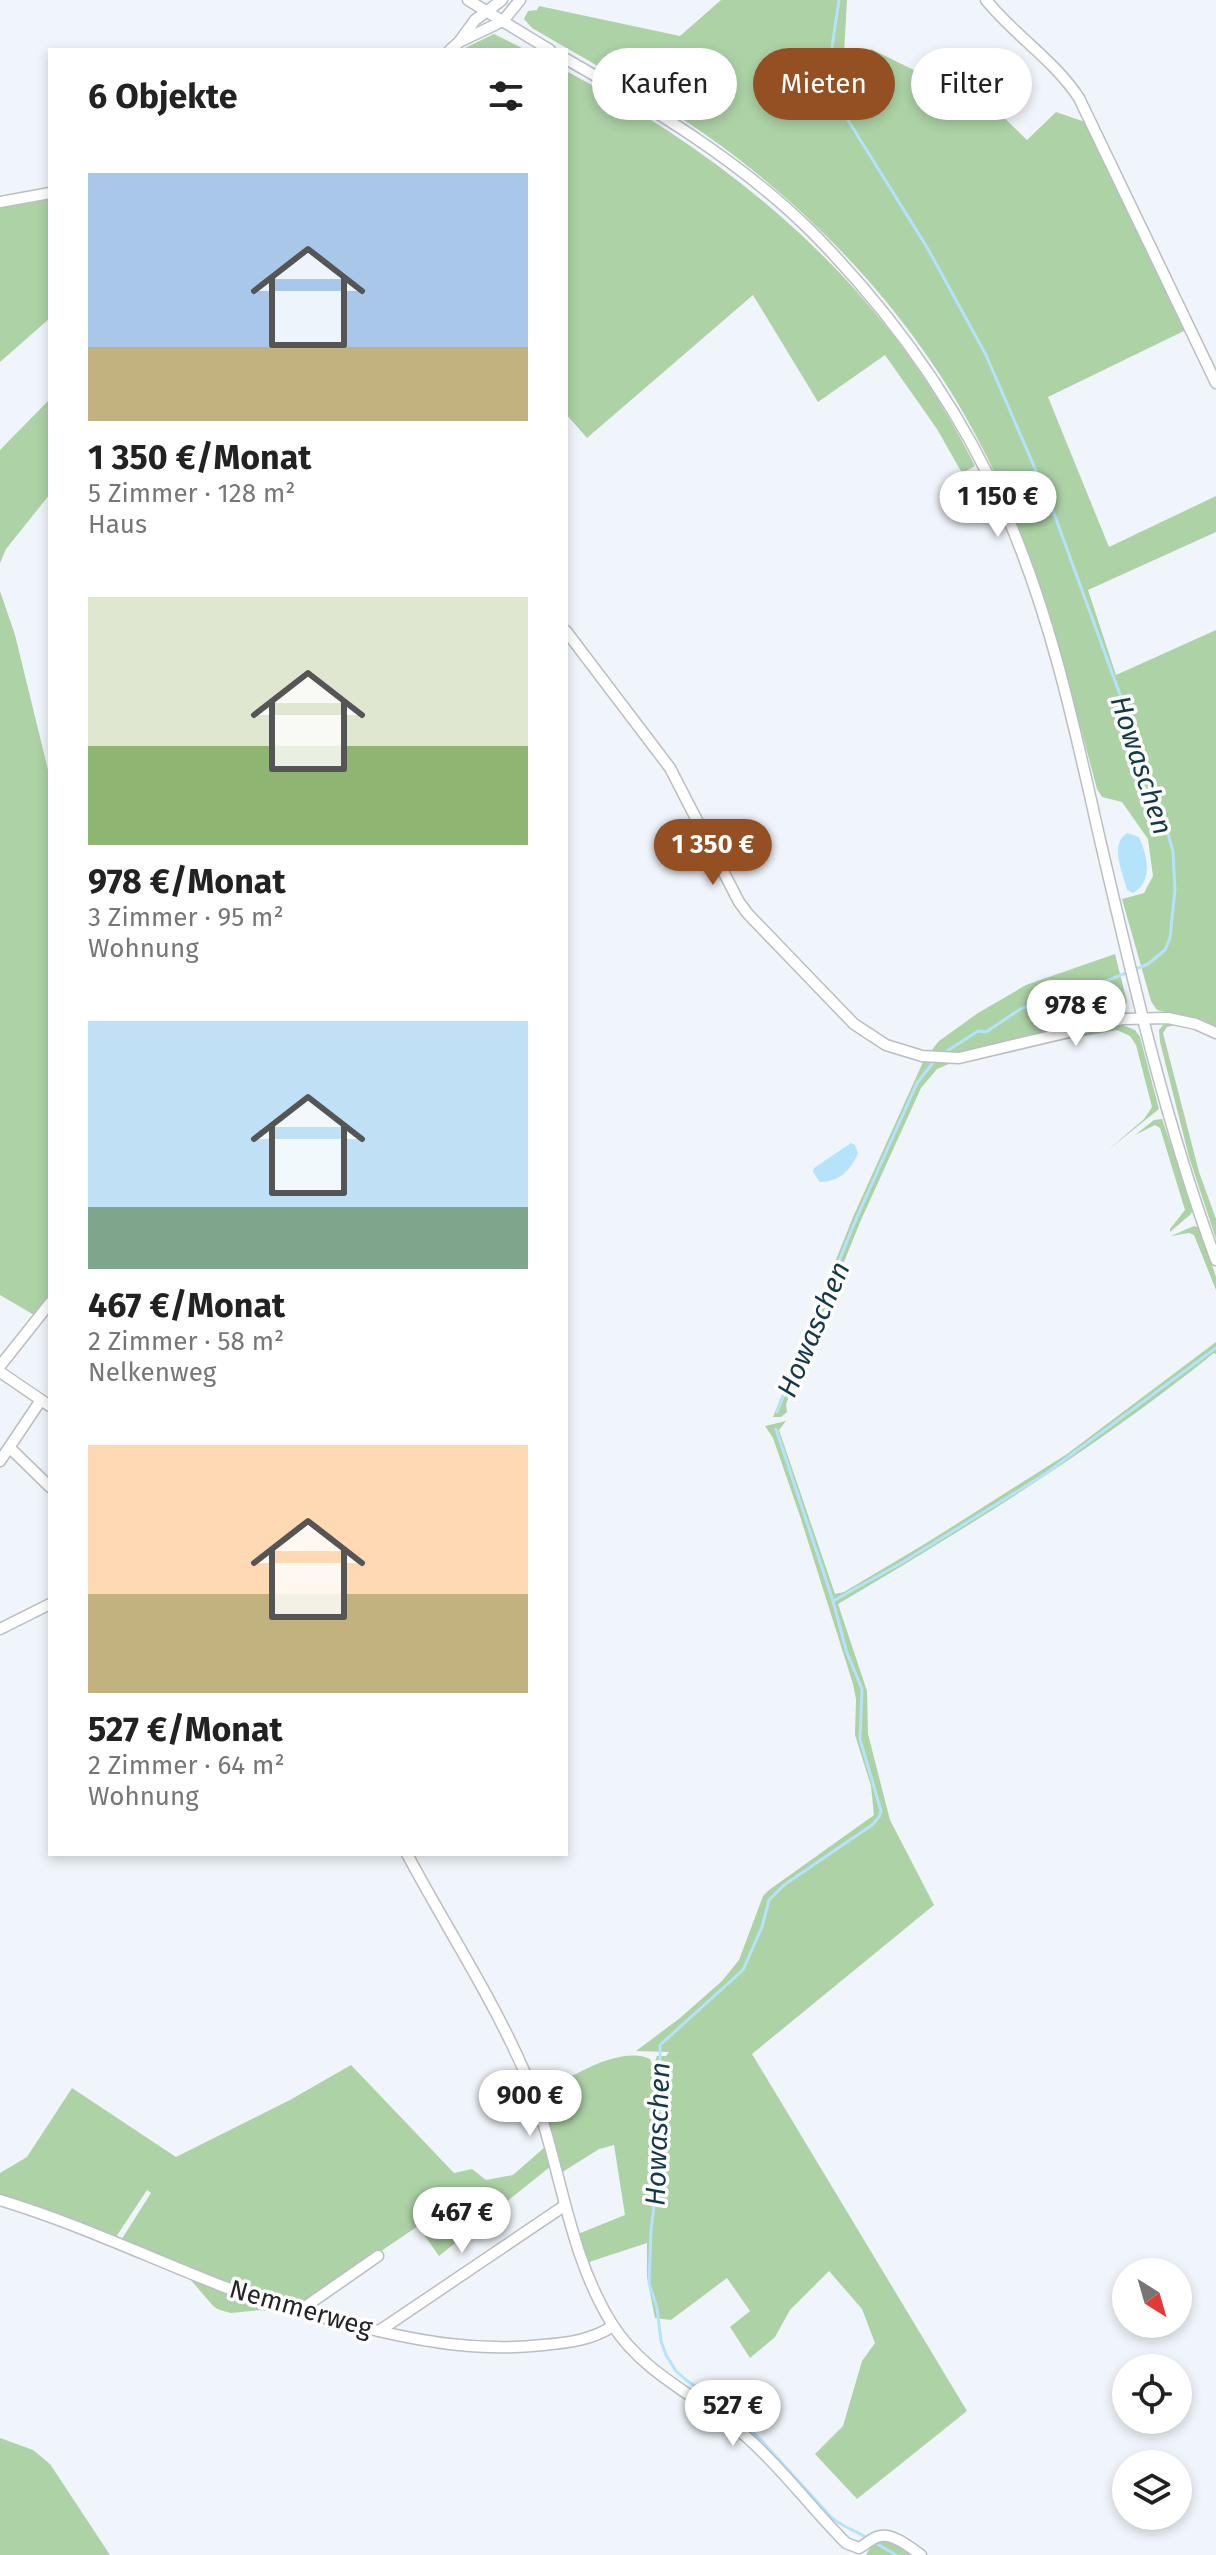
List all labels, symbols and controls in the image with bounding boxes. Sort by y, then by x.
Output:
chip: Kaufen [592,48,737,120]
chip: Mieten [753,48,895,120]
chip: Filter [911,48,1032,120]
icon: filters [484,74,528,118]
text: 6 Objekte [88,76,237,117]
icon: home [236,225,380,369]
text: 1 350 €/Monat [88,437,311,478]
pin: 1 150 € [924,471,1072,539]
text: 5 Zimmer · 128 m² [88,478,296,509]
text: 1 150 € [958,481,1038,512]
text: Haus [88,509,147,540]
icon: home [236,649,380,793]
water label: Howaschen [1104,692,1179,839]
pin: 1 350 € [639,819,787,887]
text: 1 350 € [672,829,754,860]
text: 978 €/Monat [88,861,286,902]
text: 3 Zimmer · 95 m² [88,902,284,933]
text: Wohnung [88,933,199,964]
pin: 978 € [1020,980,1132,1048]
text: 978 € [1045,990,1107,1021]
icon: home [236,1073,380,1217]
water label: Howaschen [770,1256,857,1402]
text: 467 €/Monat [88,1285,285,1326]
text: 2 Zimmer · 58 m² [88,1326,284,1357]
text: Nelkenweg [88,1357,216,1388]
icon: home [236,1497,380,1641]
text: 527 €/Monat [88,1709,283,1750]
text: 2 Zimmer · 64 m² [88,1750,285,1781]
text: Wohnung [88,1781,199,1812]
water label: Howaschen [638,2061,677,2207]
pin: 900 € [474,2070,586,2138]
text: 900 € [497,2080,563,2111]
pin: 467 € [406,2187,518,2255]
text: 467 € [431,2197,493,2228]
north arrow [1112,2258,1192,2338]
map controls [1112,2258,1192,2530]
street label: Nemmerweg [226,2273,376,2344]
button: locate [1112,2354,1192,2434]
pin: 527 € [677,2380,789,2448]
text: 527 € [703,2390,763,2421]
button: layers [1112,2450,1192,2530]

